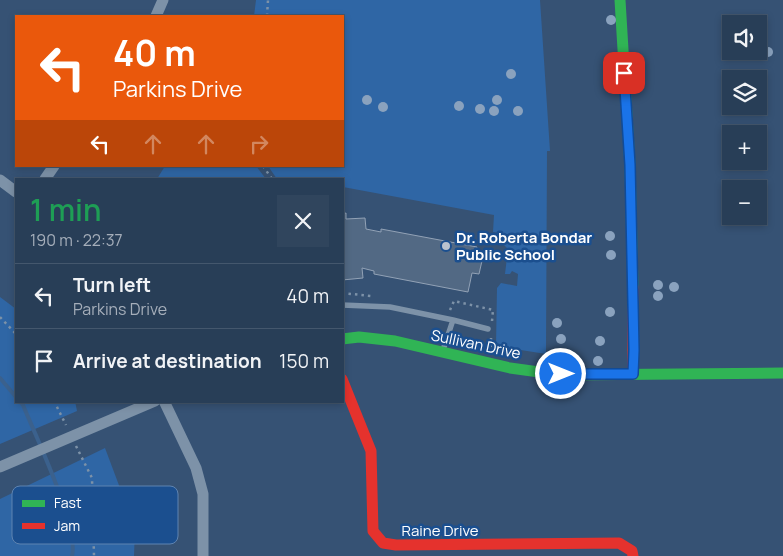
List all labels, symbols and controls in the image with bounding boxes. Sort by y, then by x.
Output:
map controls [722,15,767,225]
button: sound [722,15,767,60]
text: 40 m [113,29,196,77]
icon: left [30,35,95,100]
pin [603,52,645,94]
icon: arrive [610,59,638,87]
button: layers [722,70,767,115]
text: Parkins Drive [113,74,242,104]
button: + [722,125,767,170]
icon: left [86,130,114,158]
icon: ahead [139,130,167,158]
icon: ahead [192,130,220,158]
icon: right [245,130,273,158]
button: − [722,180,767,225]
text: 1 min [30,189,102,230]
button: close [277,195,329,247]
place label: Dr. Roberta Bondar Public School [456,227,592,265]
text: 190 m · 22:37 [30,229,123,251]
marker: Dr. Roberta Bondar Public School [440,240,452,252]
text: Turn left [73,272,151,298]
icon: left [30,282,58,310]
text: 40 m [286,283,329,309]
text: Parkins Drive [73,298,167,320]
street label: Sullivan Drive [429,324,523,364]
icon: arrive [30,347,58,375]
position arrow [534,347,586,399]
text: Arrive at destination [73,348,262,374]
text: 150 m [279,348,329,374]
legend [12,486,178,544]
text: Fast [54,493,82,512]
text: Jam [54,516,80,535]
street label: Raine Drive [402,520,479,541]

